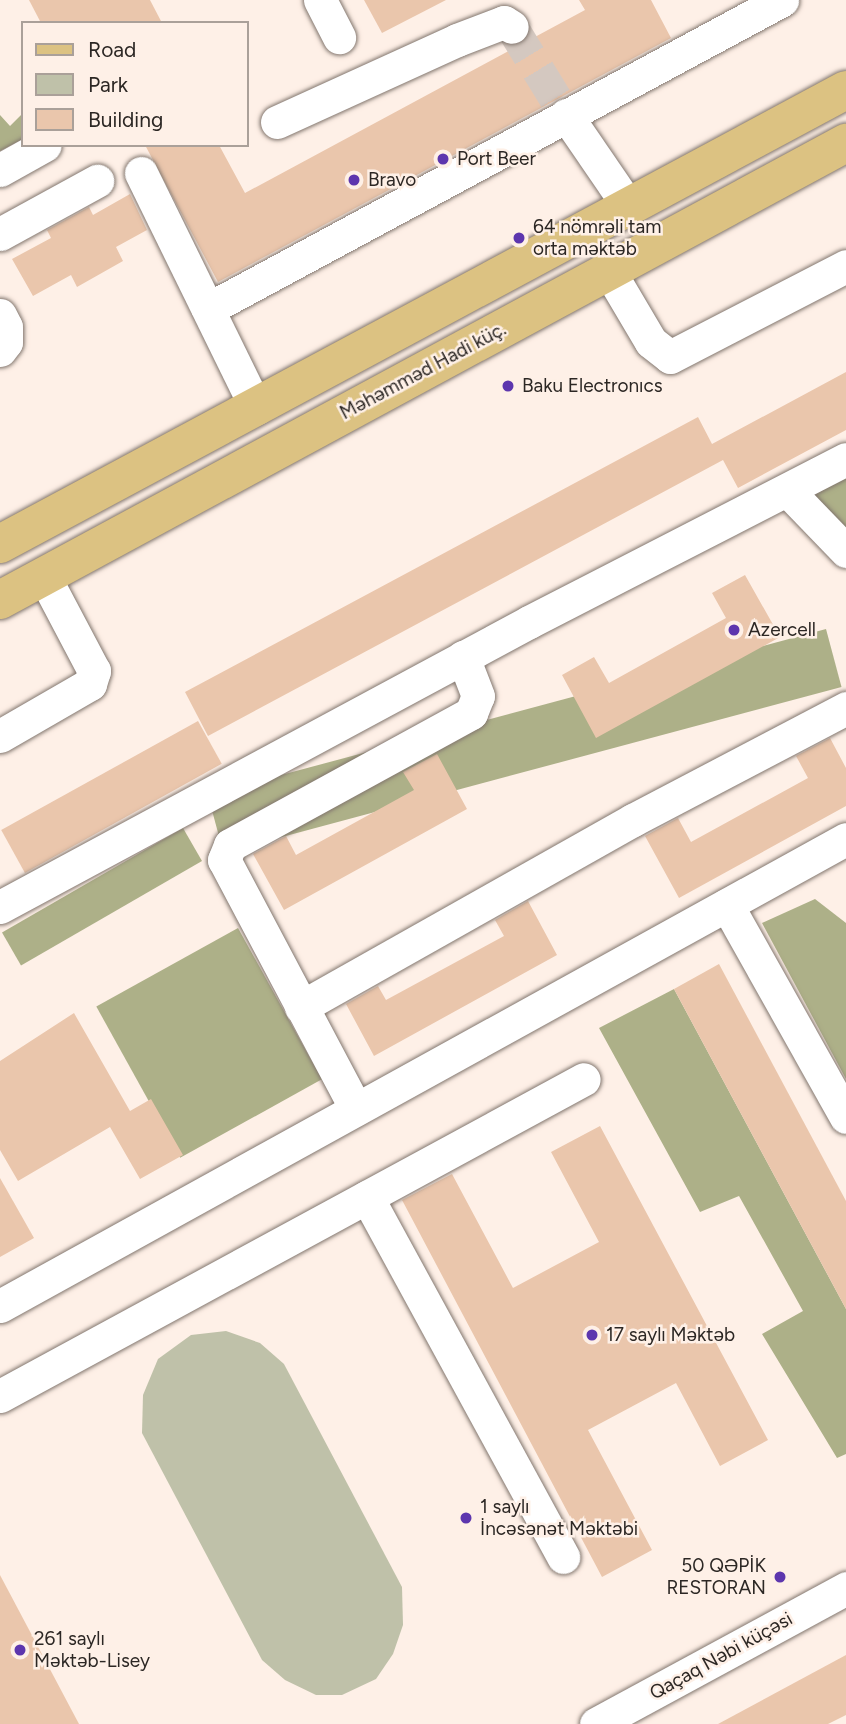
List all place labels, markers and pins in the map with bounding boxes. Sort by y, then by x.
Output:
place label: Port Beer [457,148,536,170]
marker: Port Beer [435,151,451,167]
place label: Bravo [368,169,416,191]
marker: Bravo [346,172,362,188]
place label: 64 nömrəli tam orta məktəb [533,216,661,260]
marker: 64 nömrəli tam orta məktəb [511,230,527,246]
place label: Baku Electronıcs [522,375,663,397]
marker: Baku Electronıcs [500,378,516,394]
place label: Azercell [748,619,816,641]
marker: Azercell [726,622,742,638]
place label: 17 saylı Məktəb [606,1324,735,1346]
marker: 17 saylı Məktəb [584,1327,600,1343]
place label: 1 saylı İncəsənət Məktəbi [480,1496,638,1540]
marker: 1 saylı İncəsənət Məktəbi [458,1510,474,1526]
place label: 50 QƏPİK RESTORAN [666,1555,766,1599]
marker: 50 QƏPİK RESTORAN [772,1569,788,1585]
place label: 261 saylı Məktəb-Lisey [34,1628,150,1672]
marker: 261 saylı Məktəb-Lisey [12,1642,28,1658]

